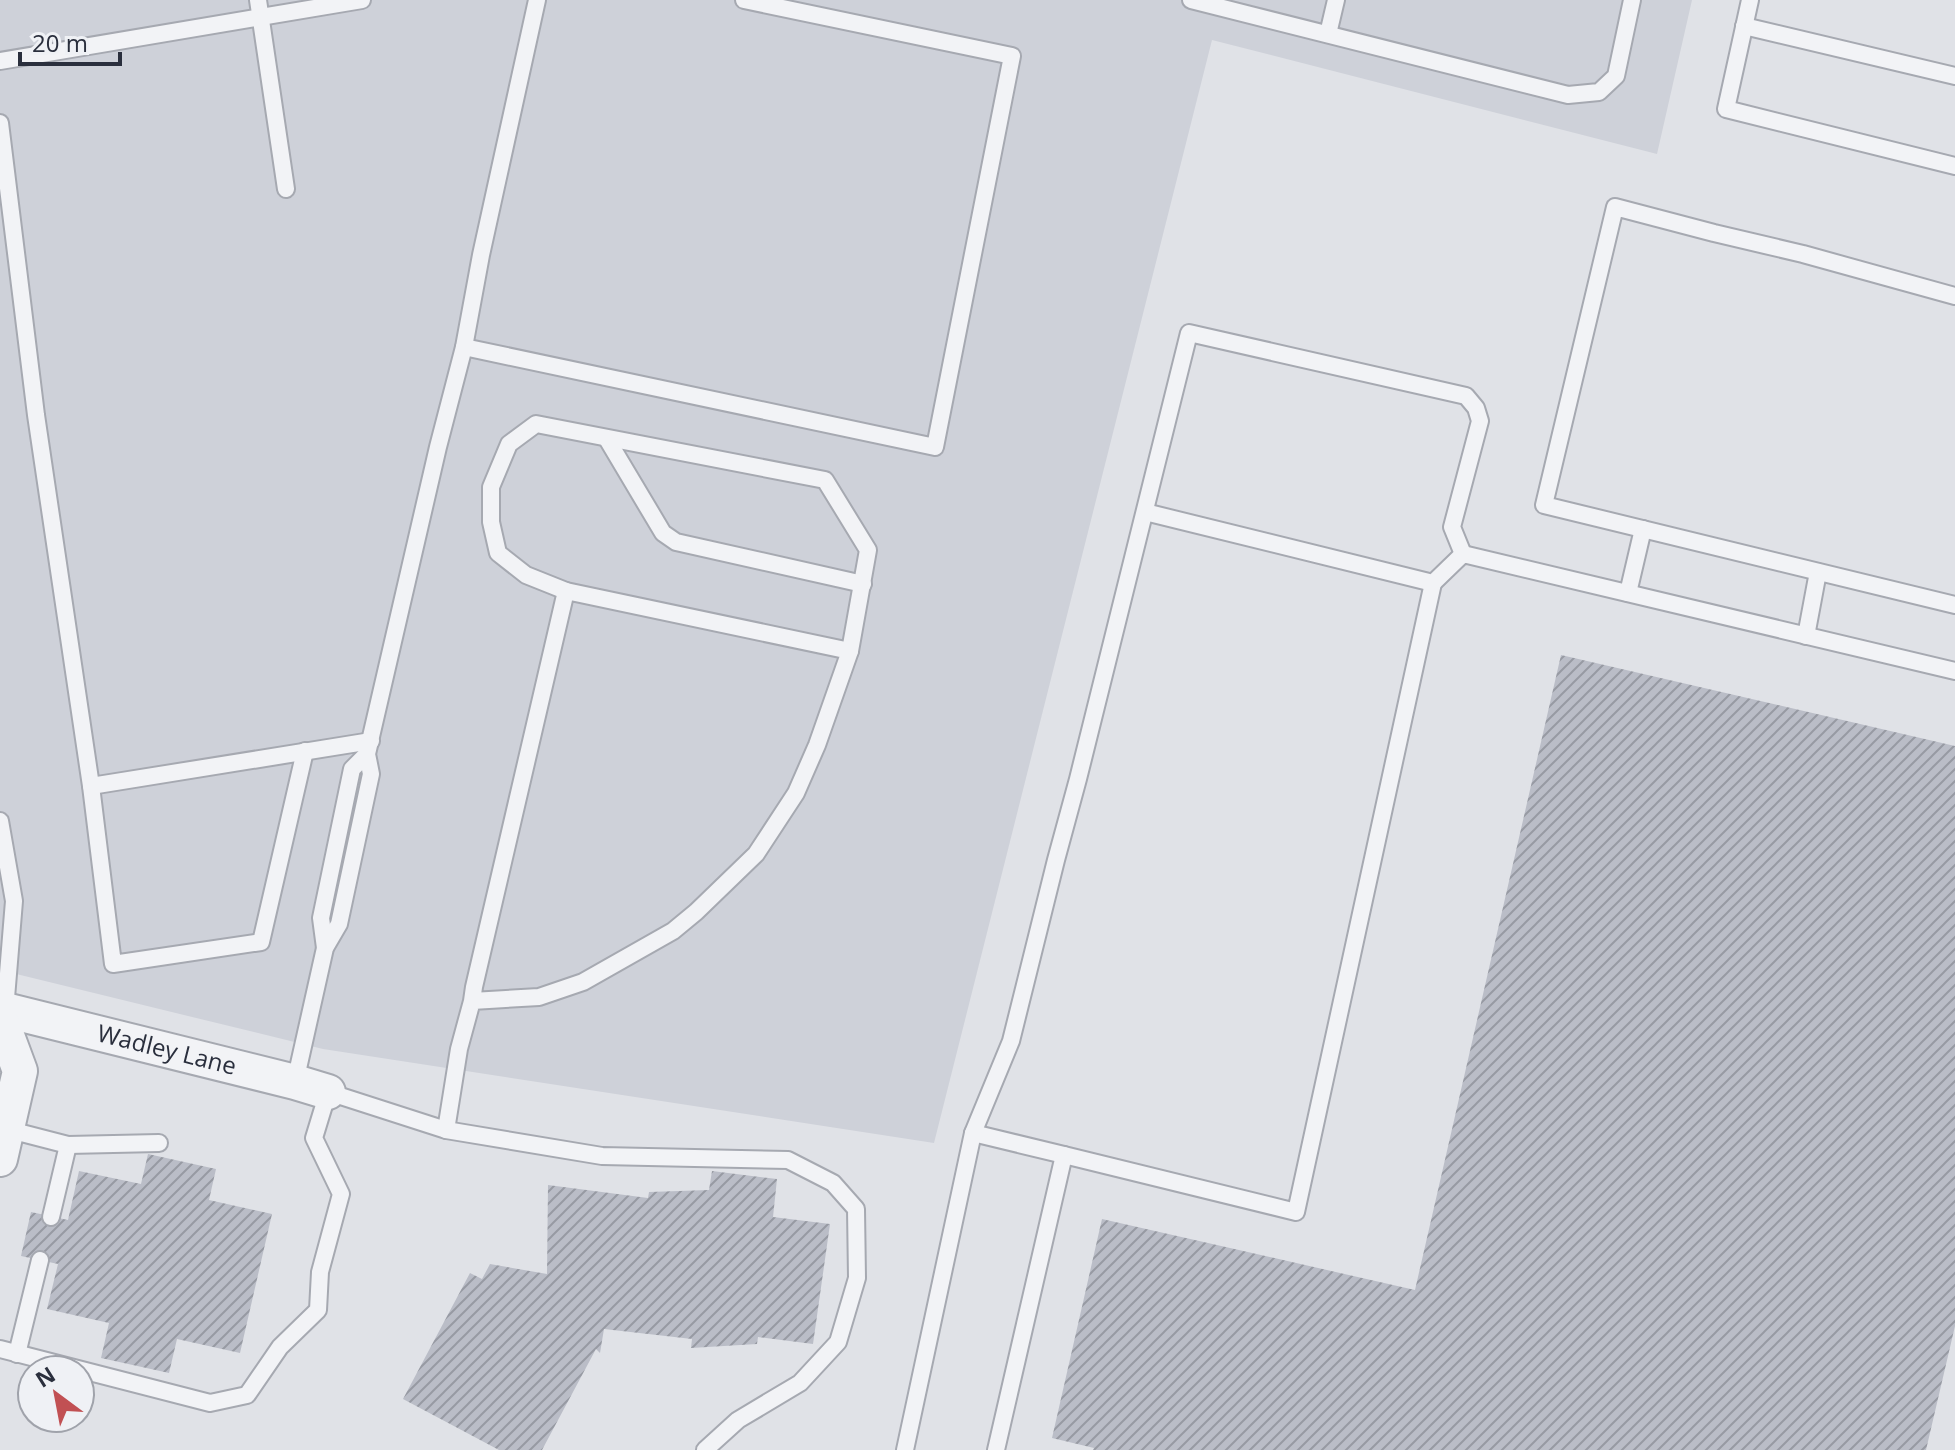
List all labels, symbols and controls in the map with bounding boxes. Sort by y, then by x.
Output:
scale bar [20,16,120,66]
text: 20 m [32,26,88,59]
street label: Wadley Lane [94,1016,240,1082]
north arrow [16,1354,96,1434]
text: N [29,1359,60,1394]

